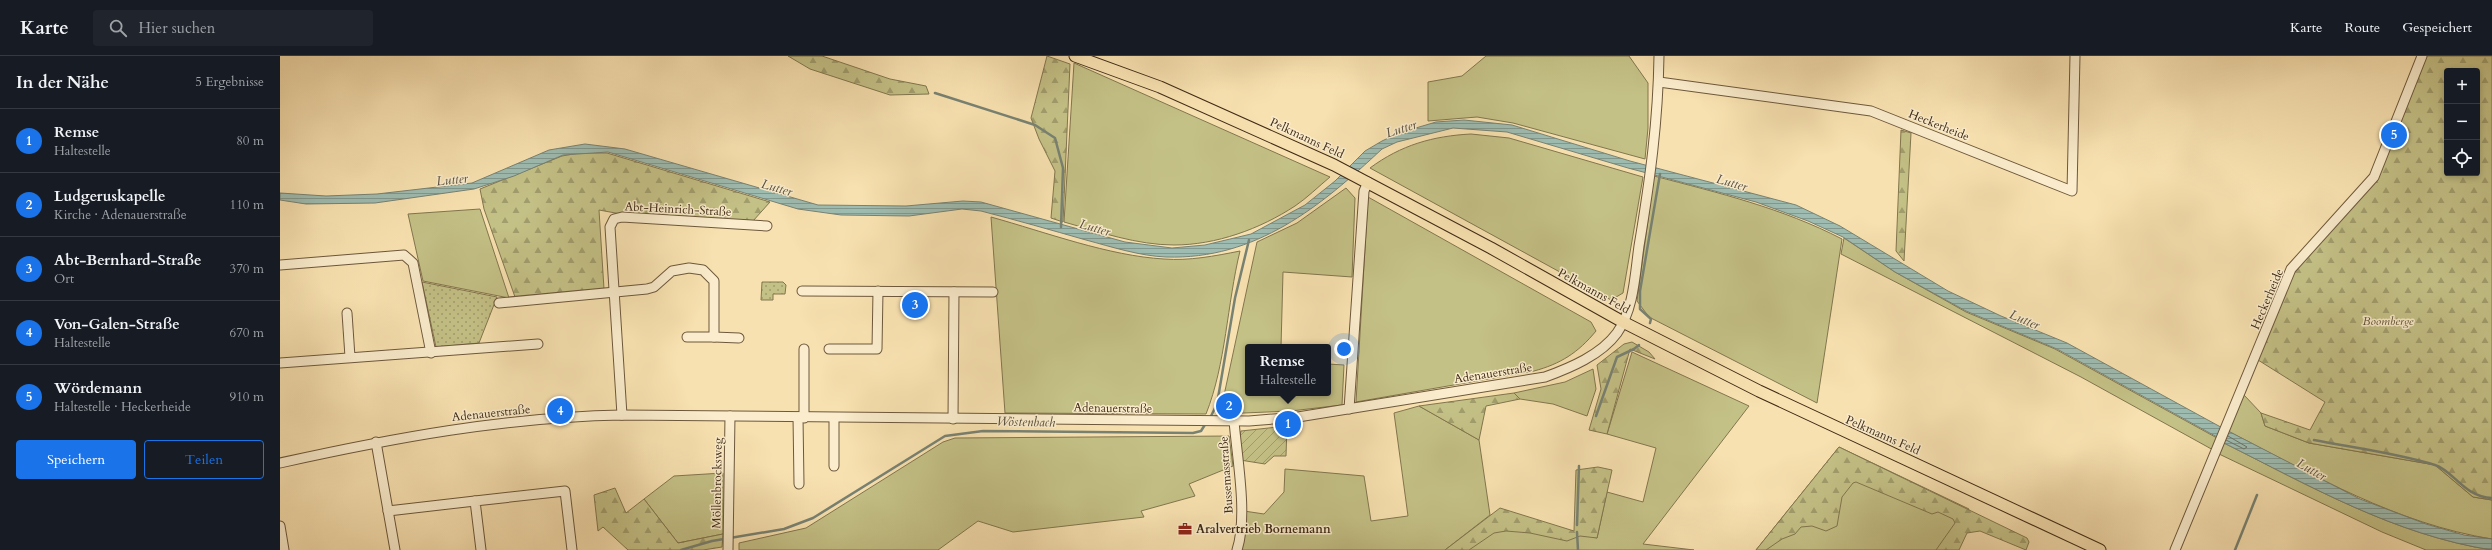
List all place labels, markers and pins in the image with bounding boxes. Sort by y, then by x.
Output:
pin: 5 [2381,120,2407,150]
pin: 3 [902,290,928,320]
pin: 2 [1216,391,1242,421]
pin: 4 [547,396,573,426]
pin: 1 [1275,409,1301,439]
office icon: Aralvertrieb Bornemann [1177,521,1193,537]
place label: Aralvertrieb Bornemann [1196,521,1331,537]

